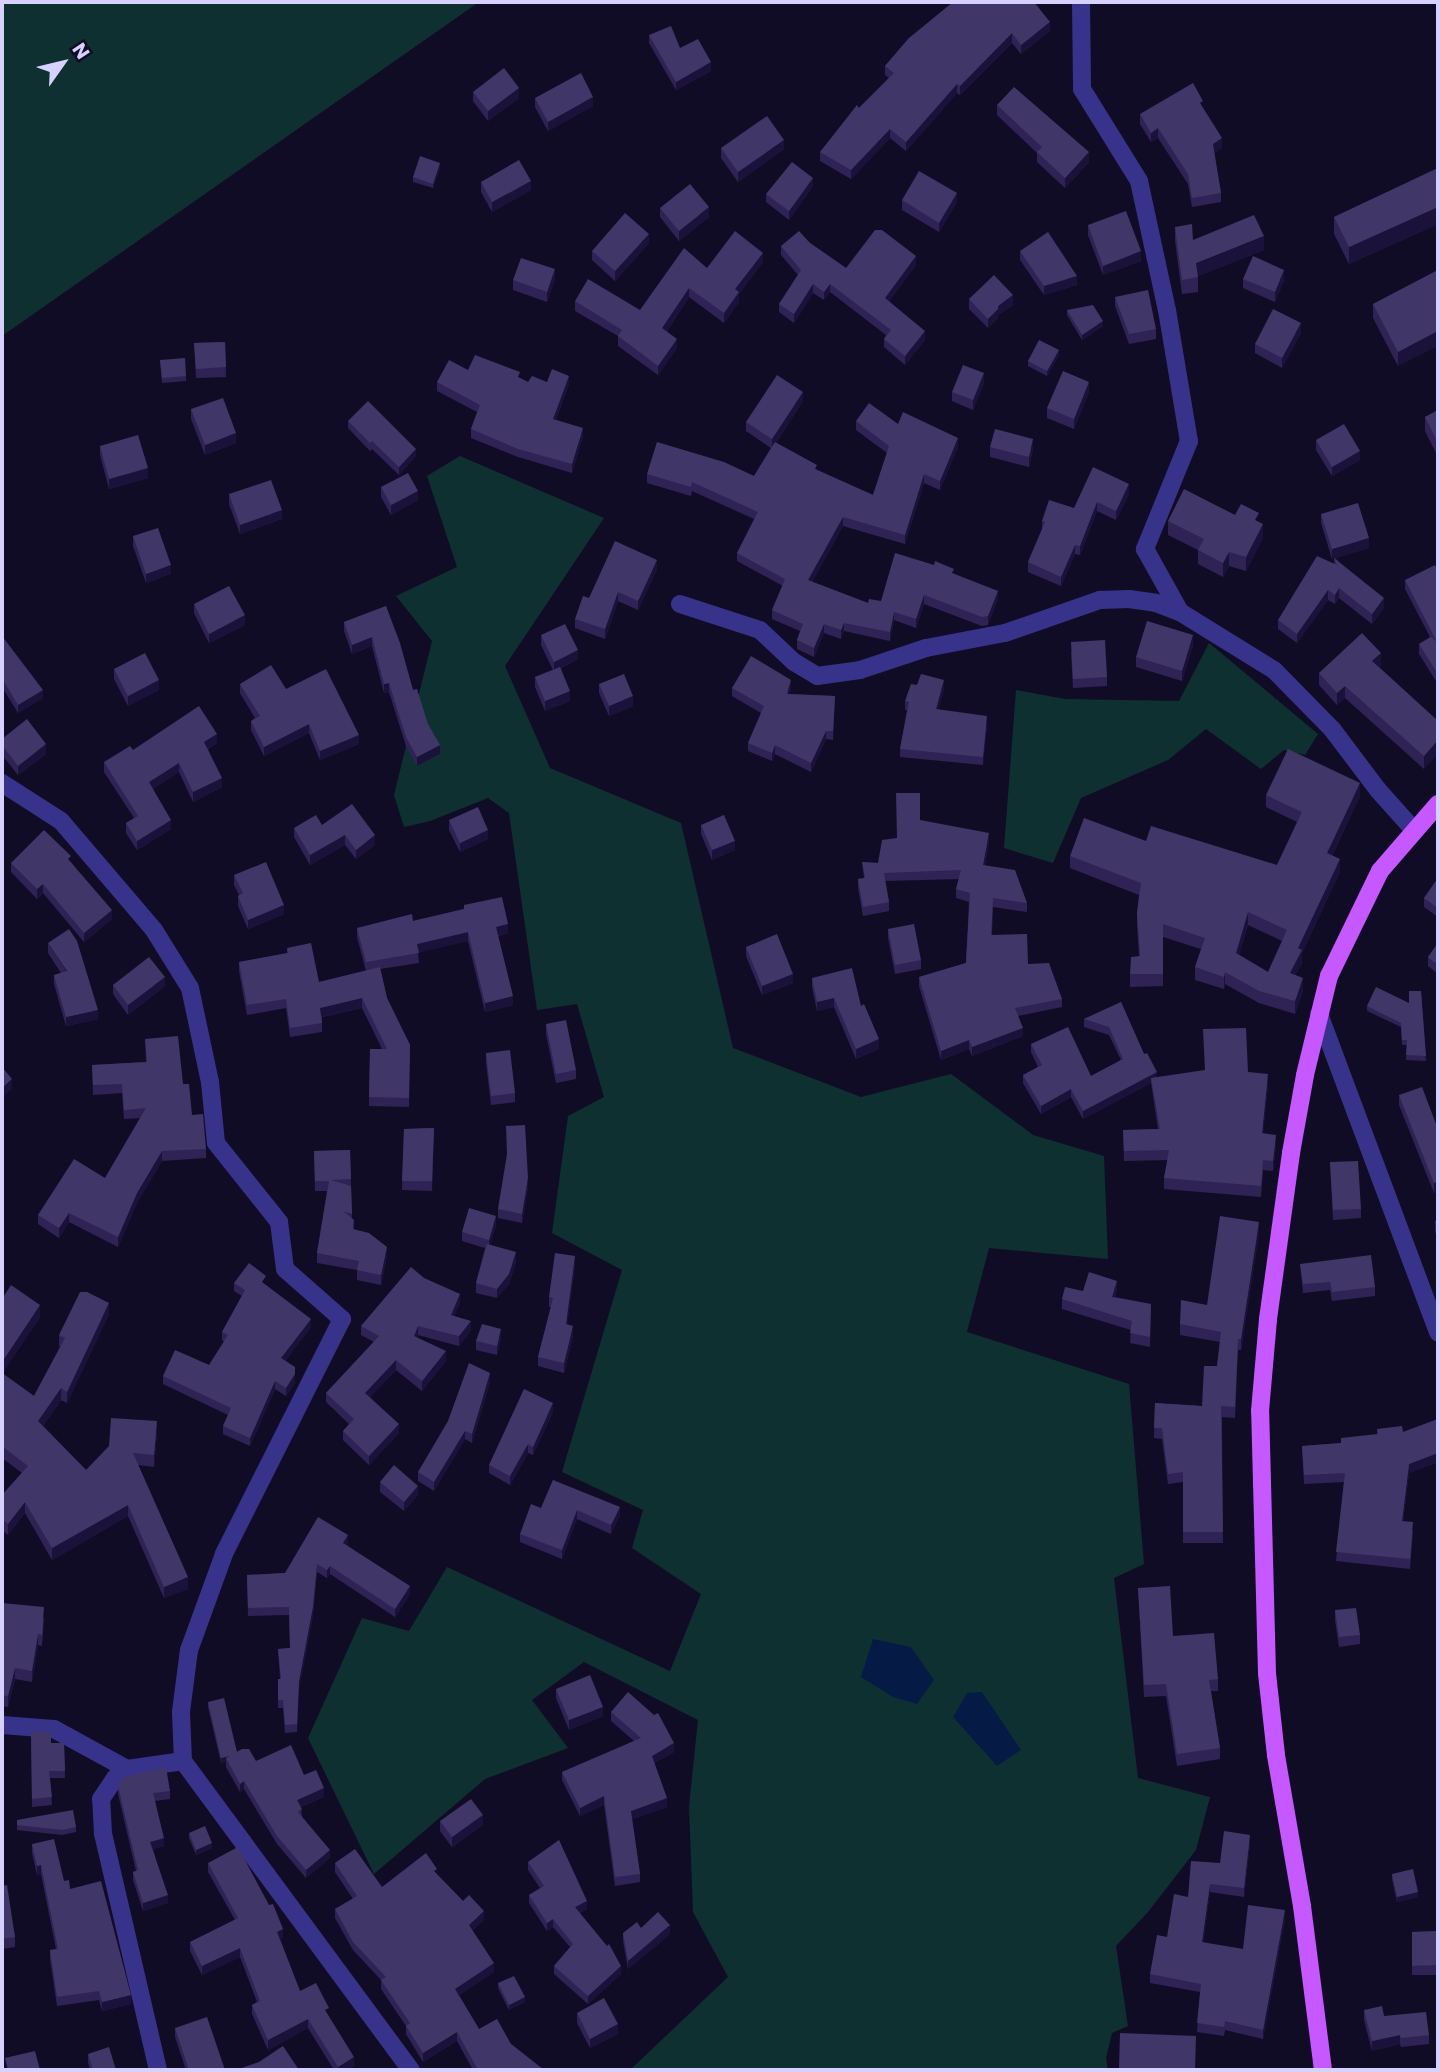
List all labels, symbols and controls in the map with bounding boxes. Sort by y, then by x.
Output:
north arrow [28,28,98,98]
text: N [66,37,96,64]

